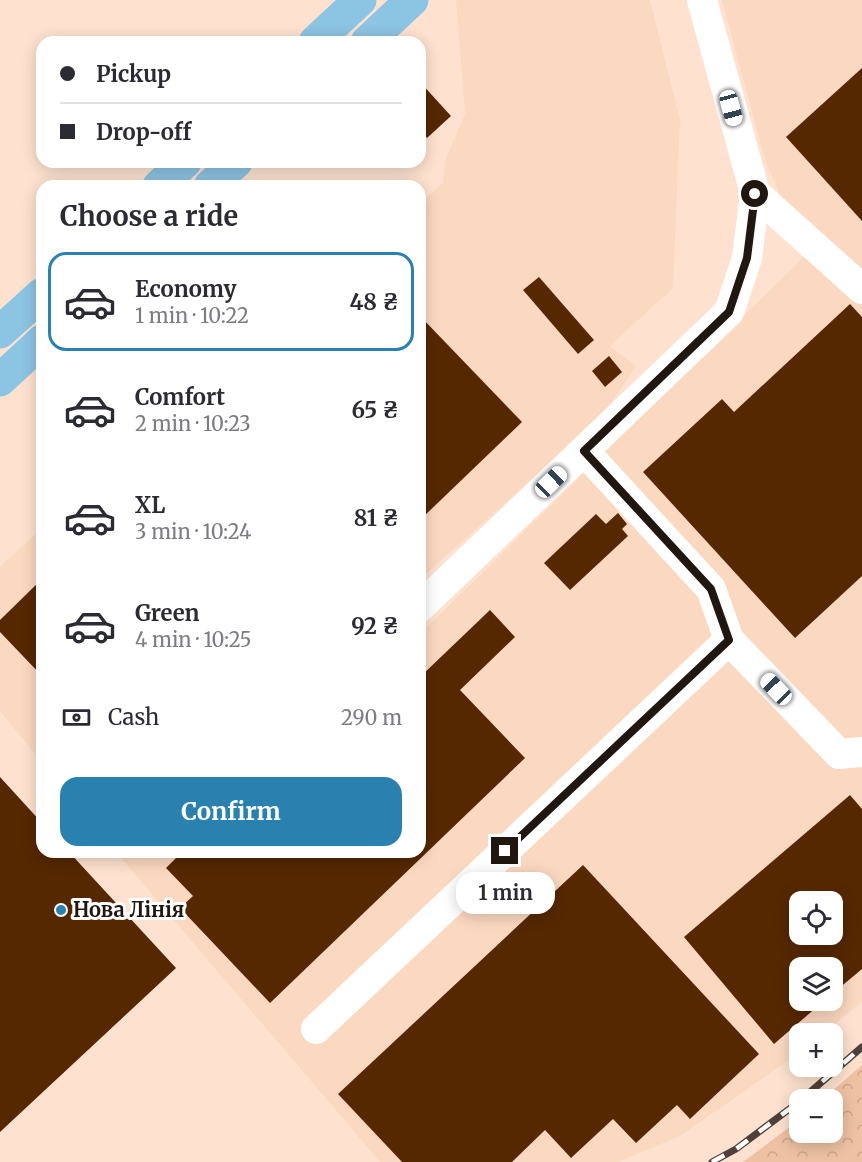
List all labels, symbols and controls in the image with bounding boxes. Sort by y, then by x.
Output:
text: Pickup [96,60,171,88]
car [718,88,744,128]
text: Drop-off [96,118,191,146]
route start [741,180,768,207]
text: Choose a ride [60,199,238,233]
icon: car [63,275,117,329]
text: Economy [135,275,236,303]
text: 48 ₴ [349,288,399,316]
text: 1 min · 10:22 [135,303,249,328]
icon: car [63,383,117,437]
text: Comfort [135,383,225,411]
text: 65 ₴ [351,396,399,424]
text: 2 min · 10:23 [135,411,251,436]
car [532,463,570,501]
icon: car [63,491,117,545]
text: XL [135,491,165,519]
text: 81 ₴ [354,504,399,532]
text: 3 min · 10:24 [135,519,251,544]
icon: car [63,599,117,653]
text: Green [135,599,199,627]
text: 92 ₴ [351,612,399,640]
text: 4 min · 10:25 [135,627,251,652]
car [757,670,795,708]
icon: cash [60,701,93,734]
text: Cash [108,703,159,731]
text: 290 m [341,705,402,730]
button: Confirm [60,777,402,846]
route end [491,837,518,864]
callout: 1 min [456,872,554,914]
text: 1 min [478,880,533,905]
map controls [789,891,843,1143]
button: locate [789,891,843,945]
place label: Нова Лінія [73,897,184,922]
marker: Нова Лінія [54,903,68,917]
button: layers [789,957,843,1011]
button: + [789,1023,843,1077]
button: − [789,1089,843,1143]

